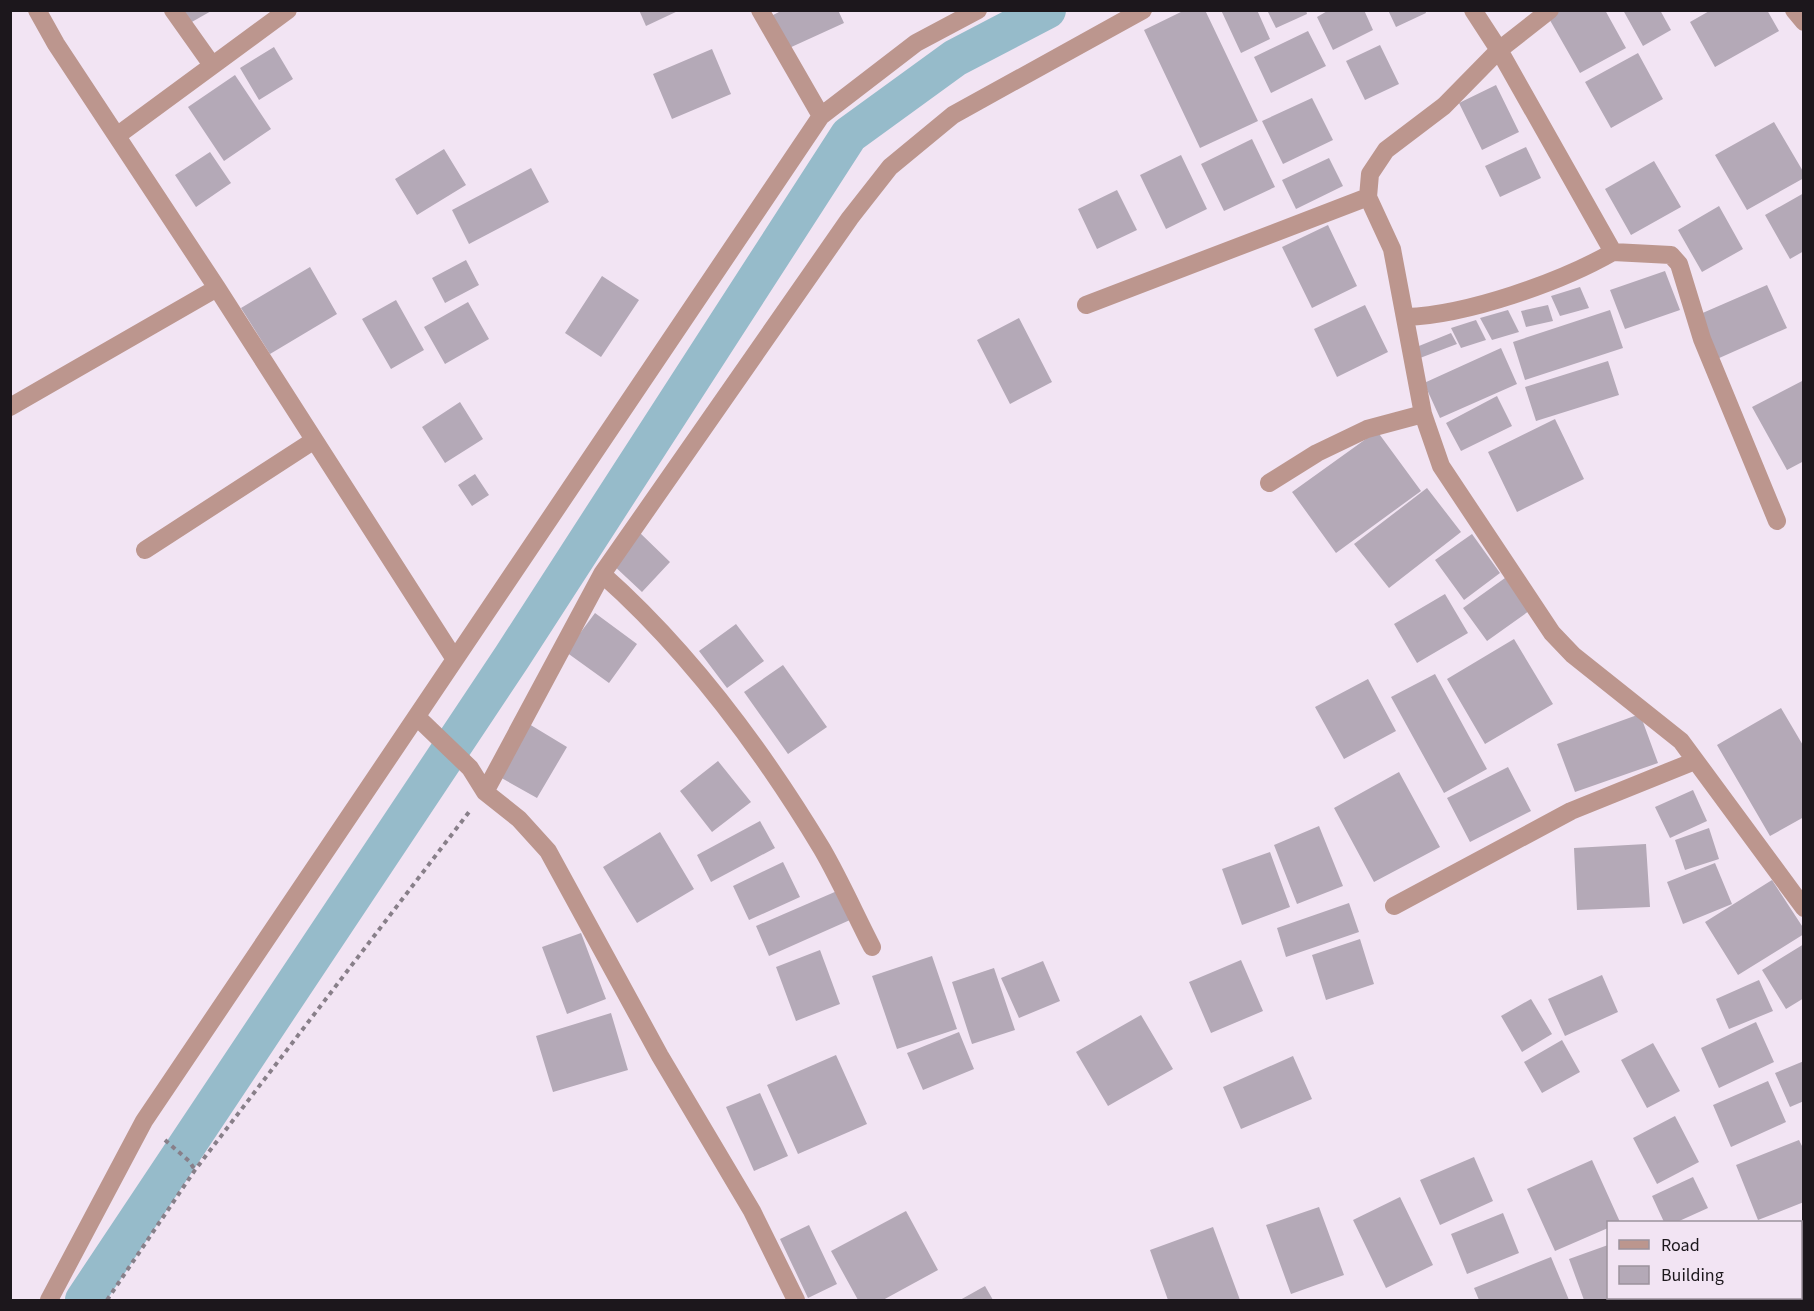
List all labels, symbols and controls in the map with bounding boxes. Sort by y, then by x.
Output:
legend [1607,1221,1802,1299]
text: Road [1661,1233,1700,1258]
text: Building [1661,1263,1724,1288]

